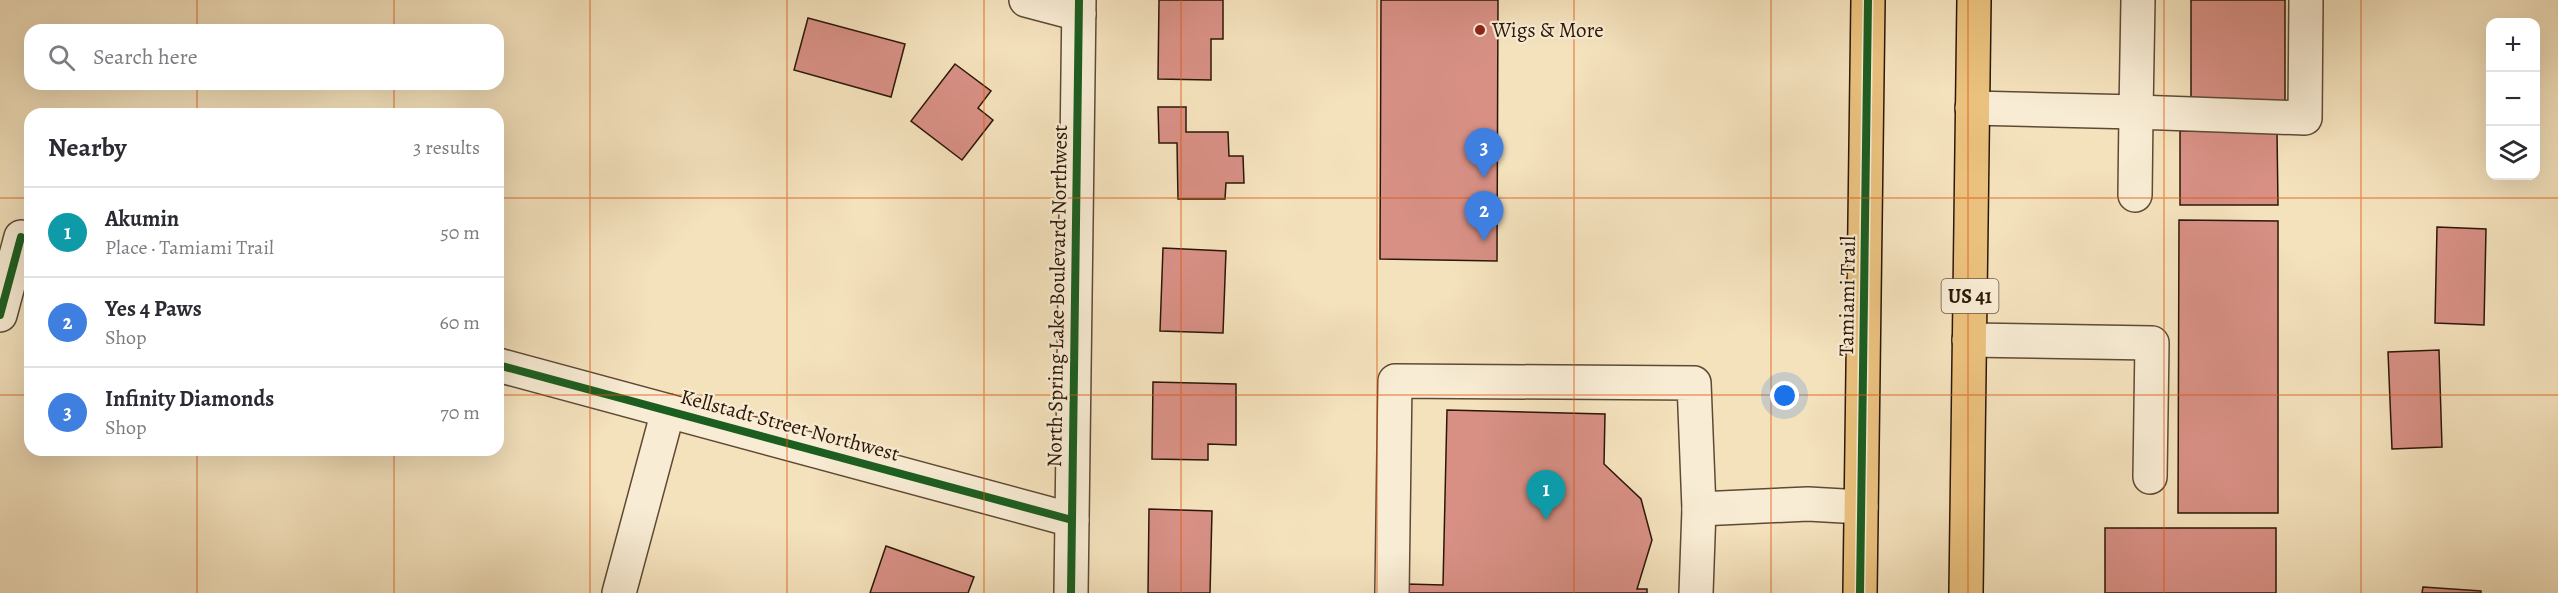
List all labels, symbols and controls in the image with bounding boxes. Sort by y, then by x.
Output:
place label: Wigs & More [1491,16,1604,44]
map controls [2486,18,2540,180]
button: + [2486,18,2540,72]
marker: Wigs & More [1473,23,1487,37]
search box [24,24,504,90]
icon: search [45,41,78,74]
text: Search here [93,42,198,72]
button: − [2486,72,2540,126]
street label: North Spring Lake Boulevard Northwest [1040,124,1074,468]
button: layers [2486,126,2540,180]
pin: 3 [1464,128,1504,178]
text: Nearby [48,130,127,165]
text: 3 results [413,134,480,161]
pin: 2 [1464,192,1504,241]
text: Akumin [105,204,179,234]
text: 1 [64,219,71,246]
text: 50 m [440,219,480,246]
text: Place · Tamiami Trail [105,234,274,261]
street label: Tamiami Trail [1832,236,1862,356]
road number: US 41 [1942,279,1998,313]
text: Yes 4 Paws [105,294,202,324]
text: 2 [63,309,72,336]
text: 60 m [440,309,480,336]
text: Shop [105,324,147,351]
your location [1770,381,1799,410]
street label: Kellstadt Street Northwest [677,382,903,468]
text: Infinity Diamonds [105,384,274,414]
text: 3 [63,399,72,426]
text: 70 m [440,399,480,426]
text: Shop [105,414,147,441]
pin: 1 [1526,470,1566,520]

